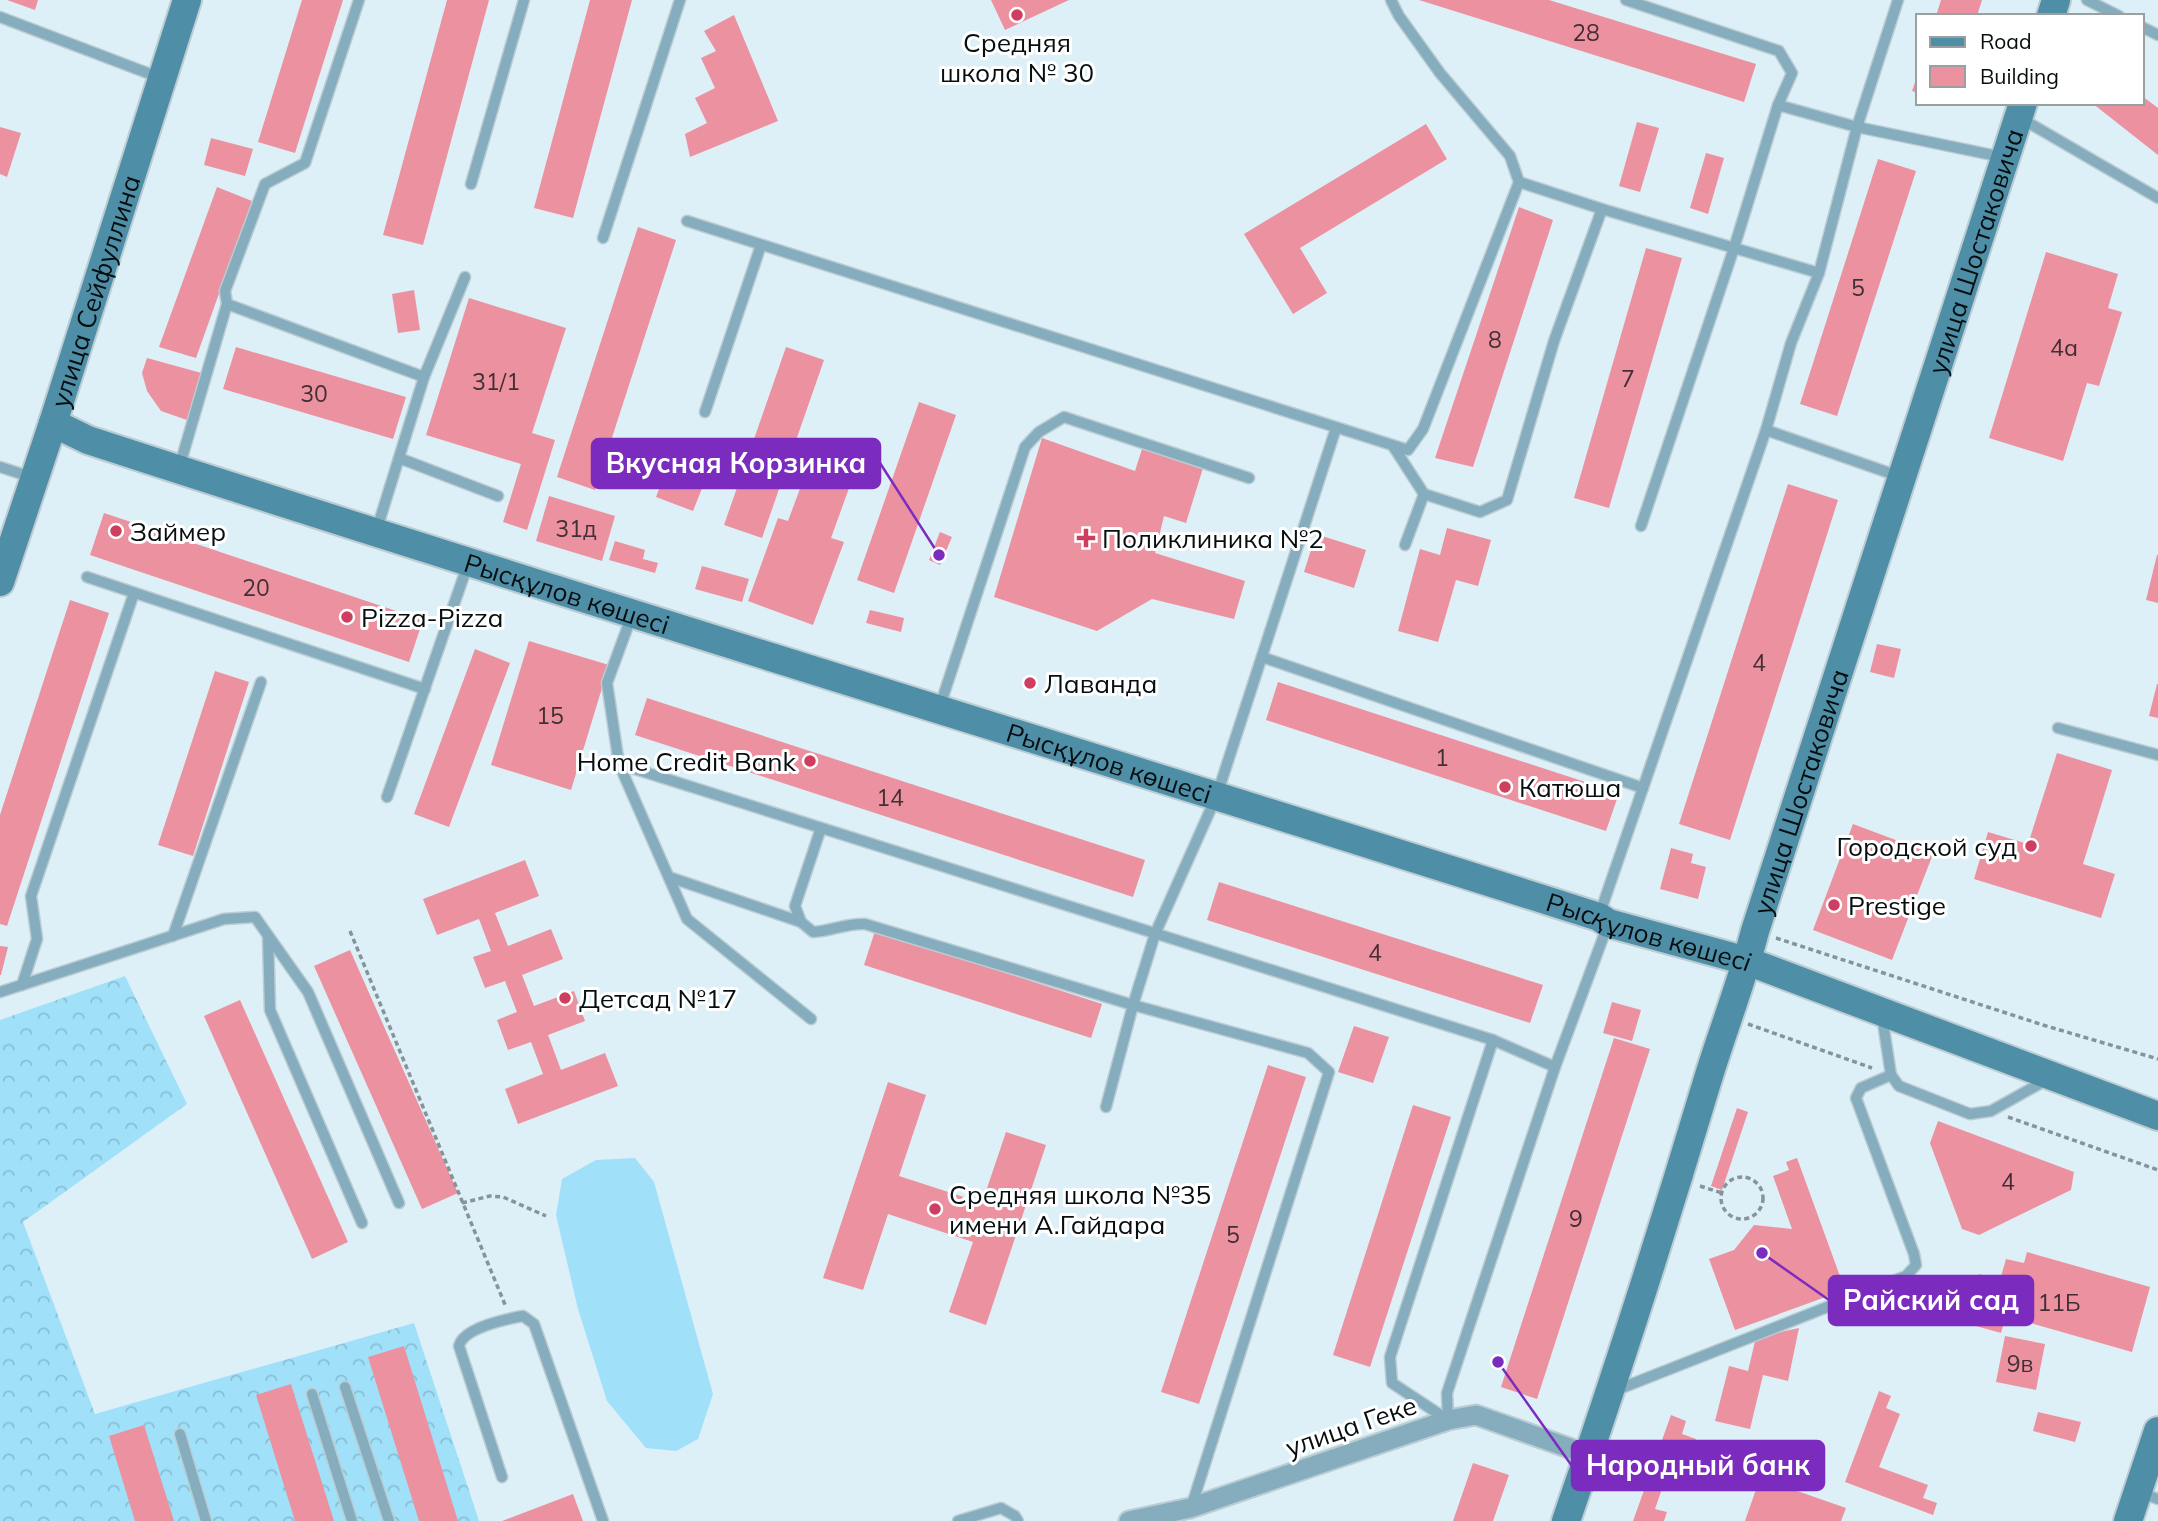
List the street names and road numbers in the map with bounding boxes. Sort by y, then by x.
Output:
street label: улица Шостаковича [1920,124,2030,378]
street label: улица Сейфуллина [43,171,147,411]
street label: Рысқұлов көшесі [460,545,674,641]
street label: улица Шостаковича [1745,665,1855,919]
street label: Рысқұлов көшесі [1003,715,1216,810]
street label: Рысқұлов көшесі [1542,885,1757,978]
street label: улица Геке [1281,1388,1421,1464]

